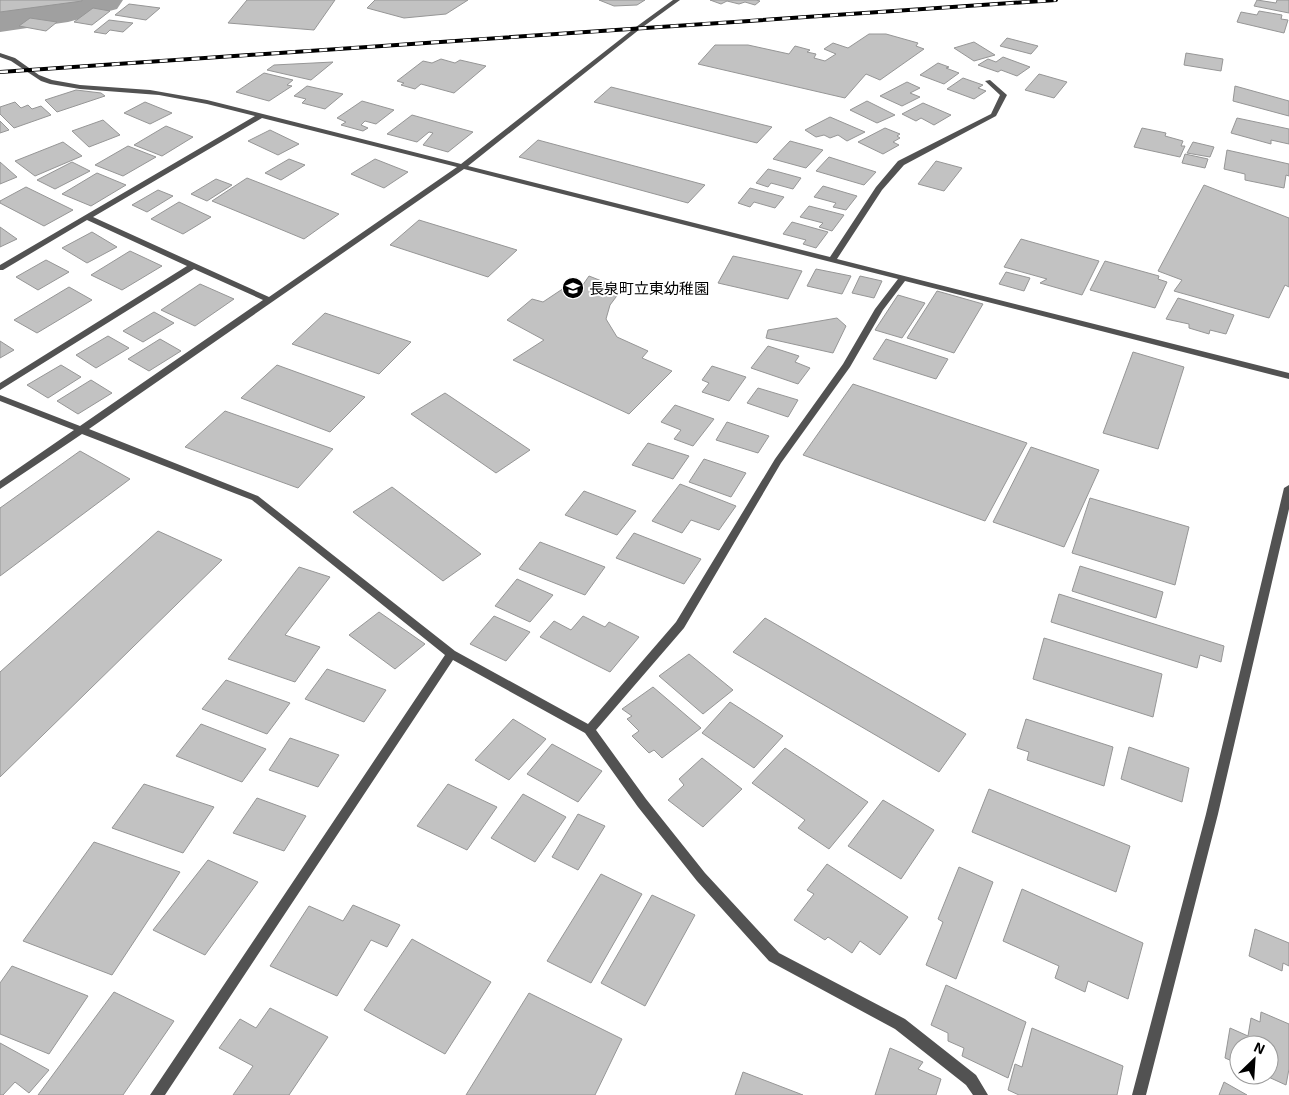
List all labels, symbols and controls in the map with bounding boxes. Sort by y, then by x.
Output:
school or university icon: 長泉町立東幼稚園 [561,276,585,300]
place label: 長泉町立東幼稚園 [589,279,709,297]
north arrow [1229,1035,1279,1085]
text: N [1252,1038,1268,1058]

